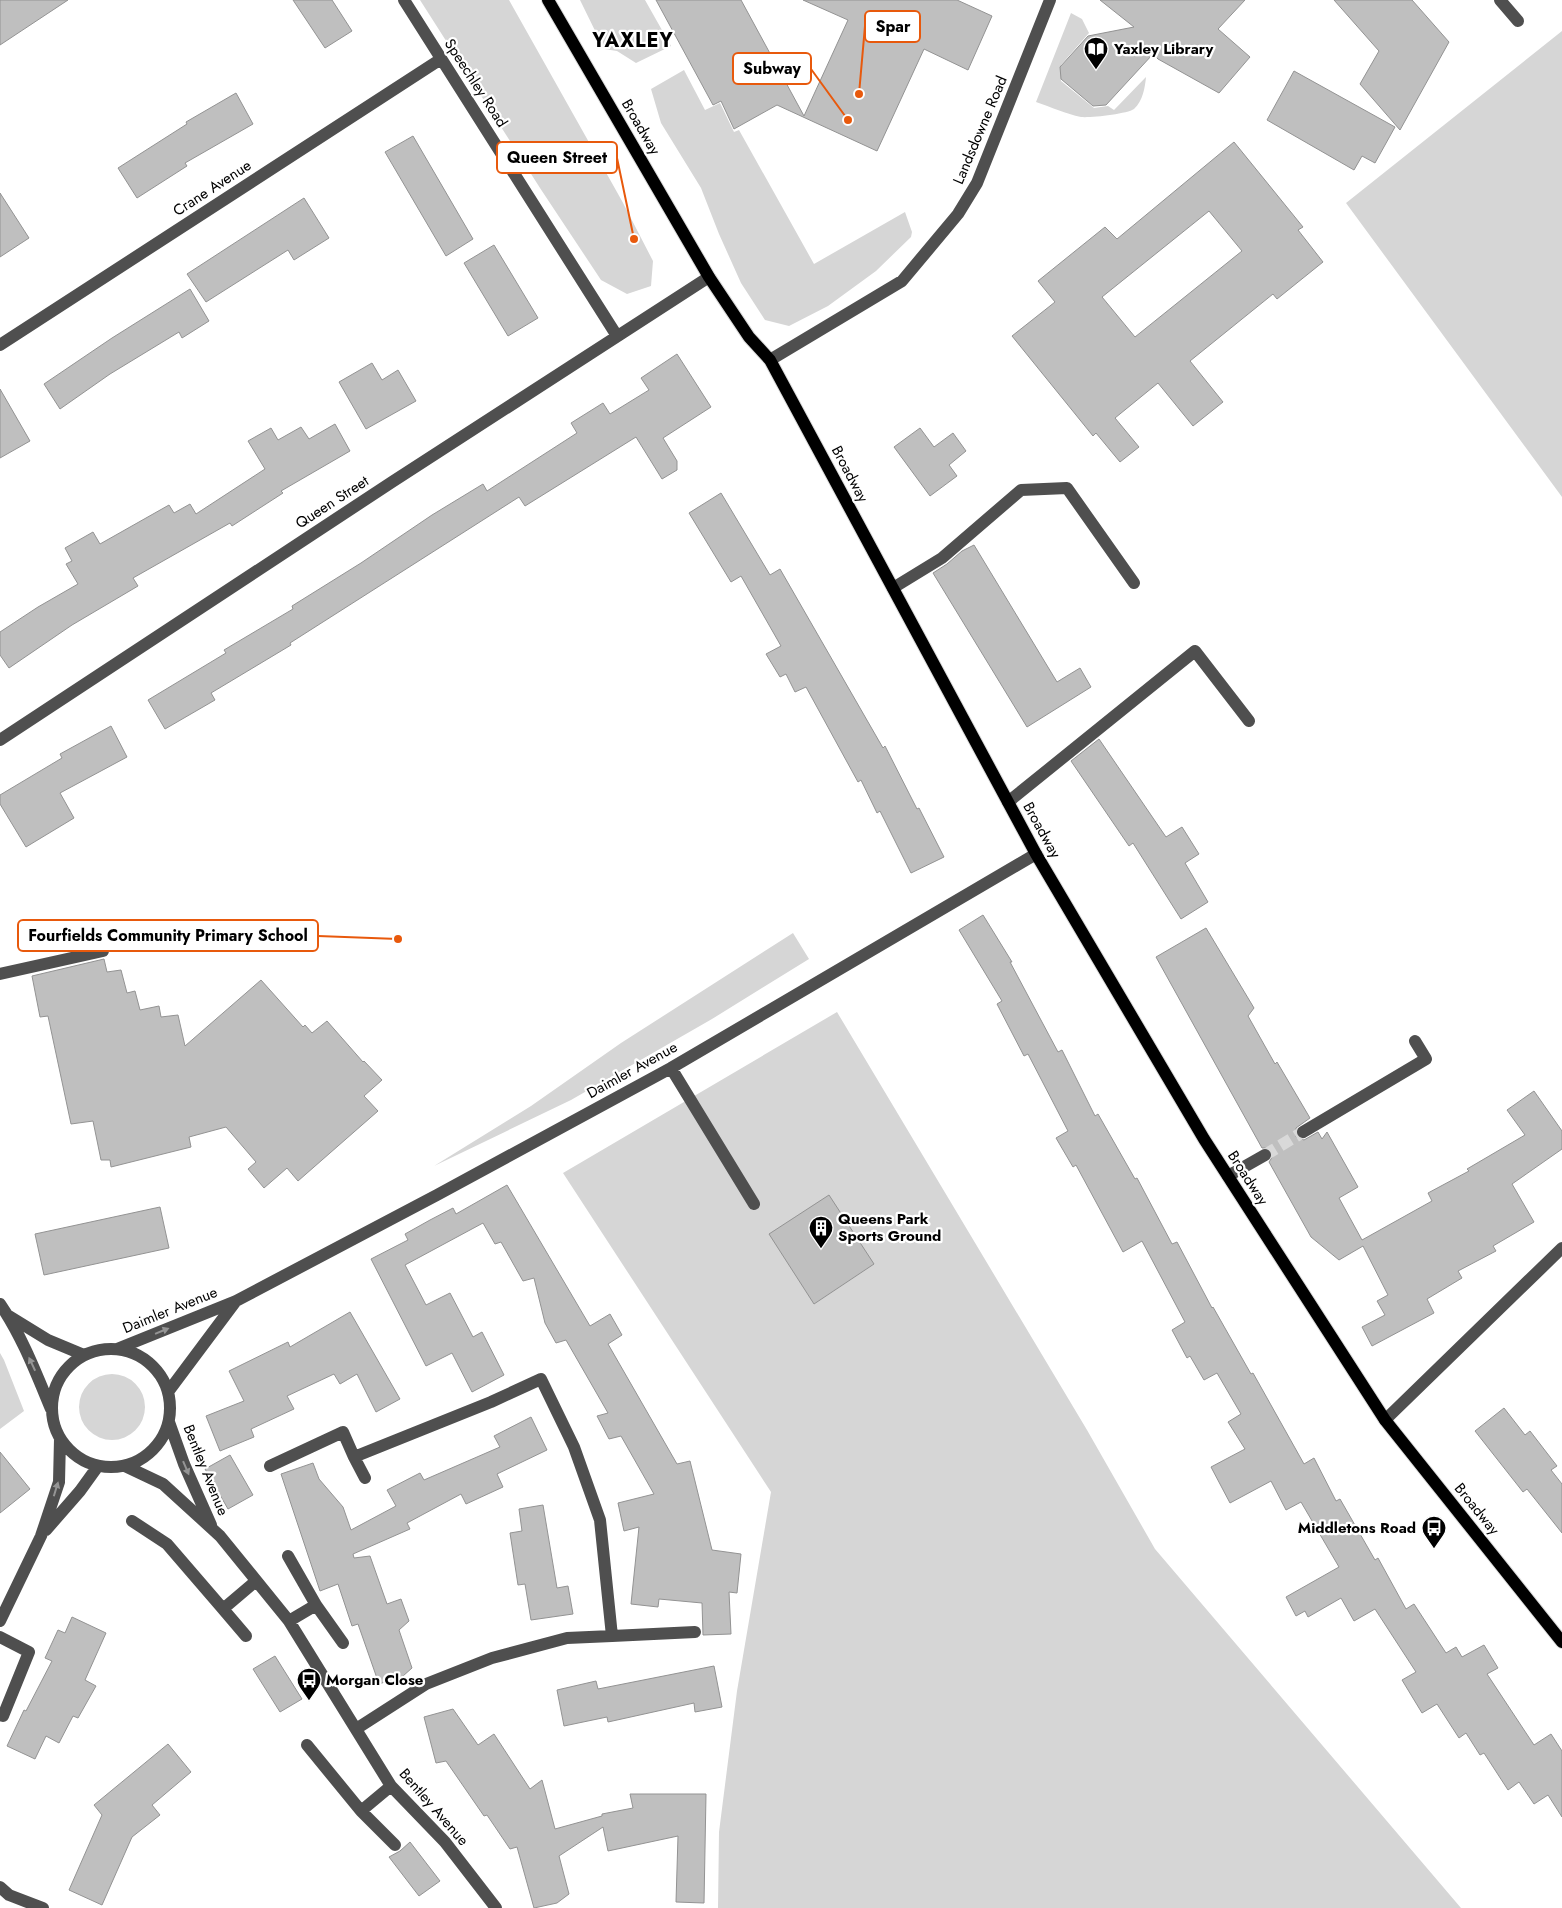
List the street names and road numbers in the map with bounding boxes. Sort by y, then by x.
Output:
street label: Speechley Road [439,34,513,132]
street label: Landsdowne Road [947,72,1013,188]
street label: Broadway [616,95,666,159]
street label: Crane Avenue [168,154,256,222]
street label: Broadway [826,442,874,507]
street label: Queen Street [291,470,373,534]
street label: Broadway [1018,798,1067,862]
street label: Daimler Avenue [583,1036,682,1104]
street label: Broadway [1222,1146,1274,1210]
street label: Daimler Avenue [119,1281,221,1339]
street label: Bentley Avenue [178,1421,234,1519]
street label: Broadway [1449,1478,1505,1540]
street label: Bentley Avenue [394,1763,474,1851]

